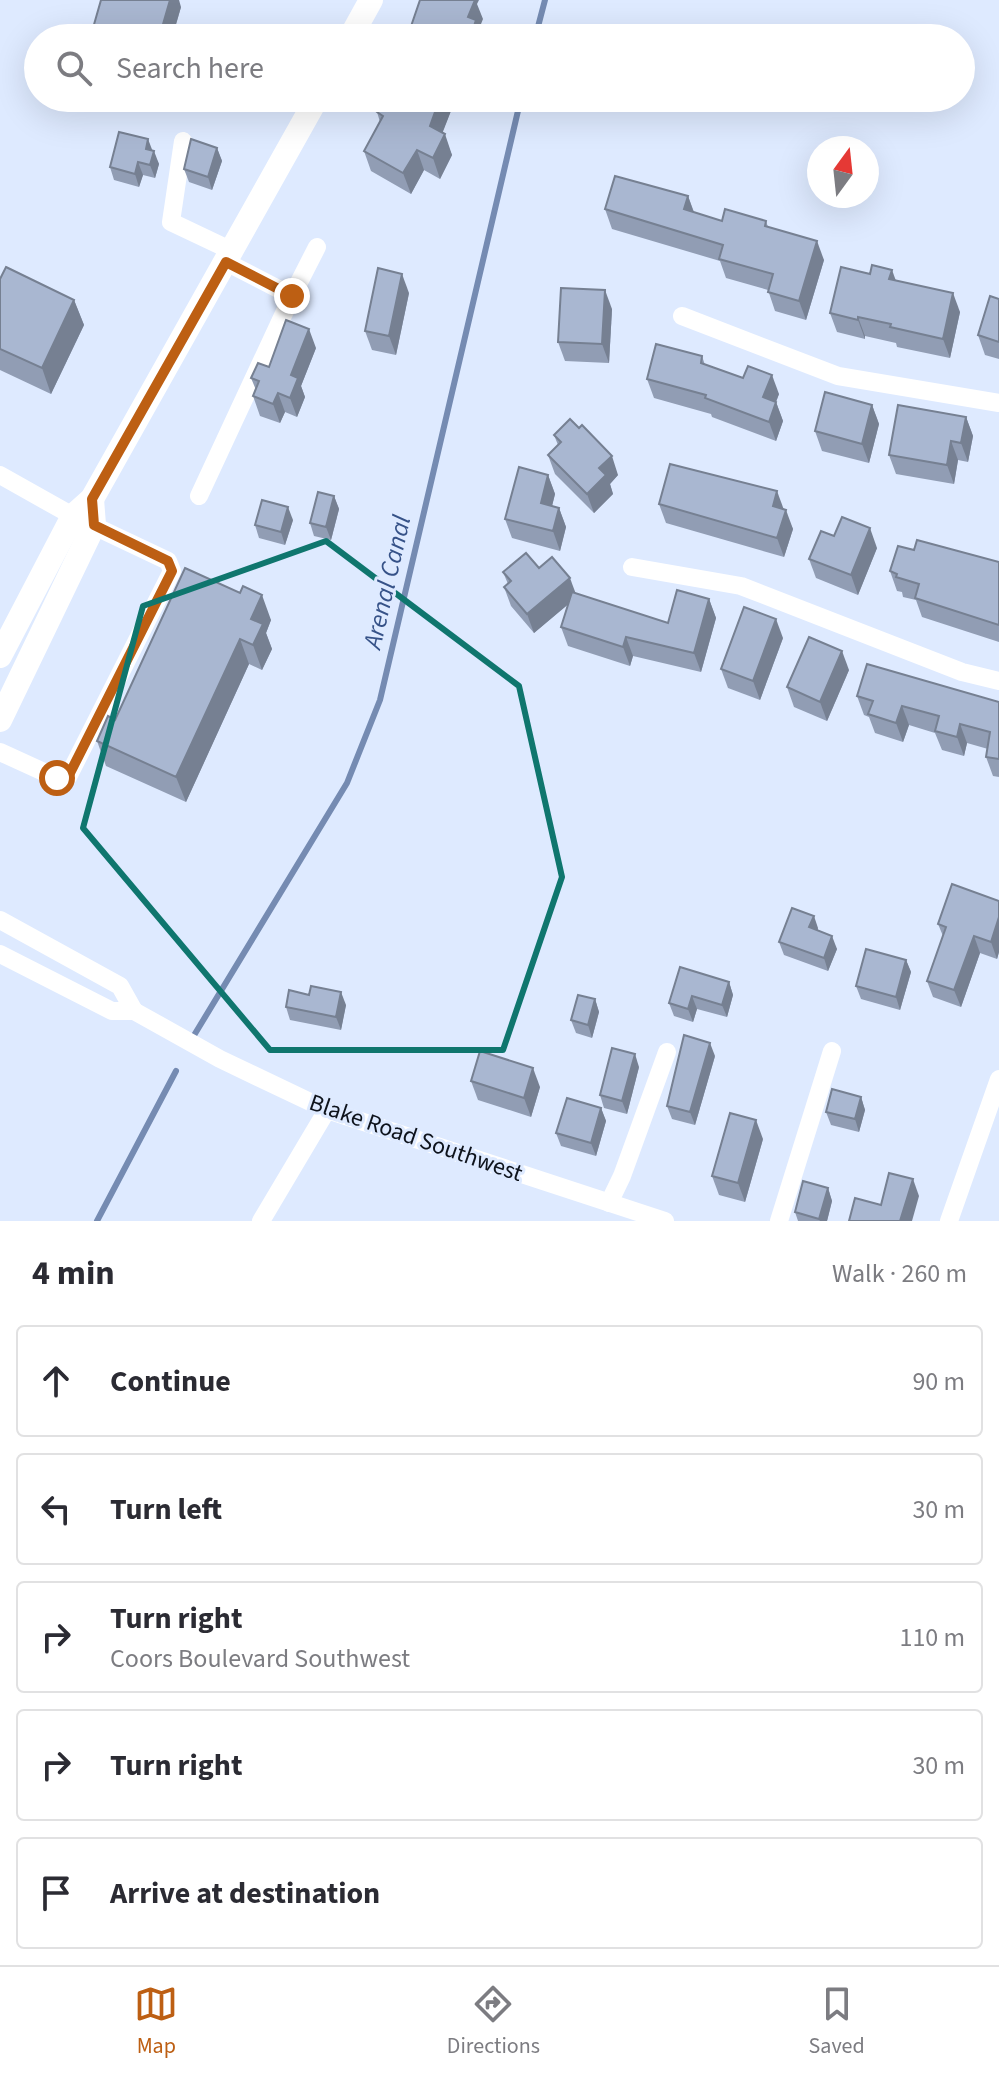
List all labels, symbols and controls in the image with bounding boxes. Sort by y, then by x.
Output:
search box [24,24,975,112]
icon: search [52,46,96,90]
text: Search here [116,47,264,90]
north arrow [807,136,879,208]
route end [274,278,310,314]
water label: Arenal Canal [353,511,420,654]
route start [39,760,75,796]
street label: Blake Road Southwest [305,1085,527,1191]
text: 4 min [32,1249,115,1298]
text: Walk · 260 m [832,1255,967,1292]
icon: ahead [34,1359,78,1403]
text: Continue [110,1360,231,1403]
text: 90 m [912,1363,965,1400]
icon: left [34,1487,78,1531]
text: Turn left [110,1488,222,1531]
text: 30 m [912,1491,965,1528]
text: Turn right [110,1597,242,1640]
icon: right [34,1615,78,1659]
text: 110 m [899,1619,965,1656]
text: Coors Boulevard Southwest [110,1640,410,1677]
icon: right [34,1743,78,1787]
text: Turn right [110,1744,242,1787]
text: 30 m [912,1747,965,1784]
icon: arrive [34,1871,78,1915]
text: Arrive at destination [110,1872,380,1915]
tab: Map [134,1982,178,2062]
tab: Directions [447,1982,540,2062]
tab: Saved [809,1982,865,2062]

